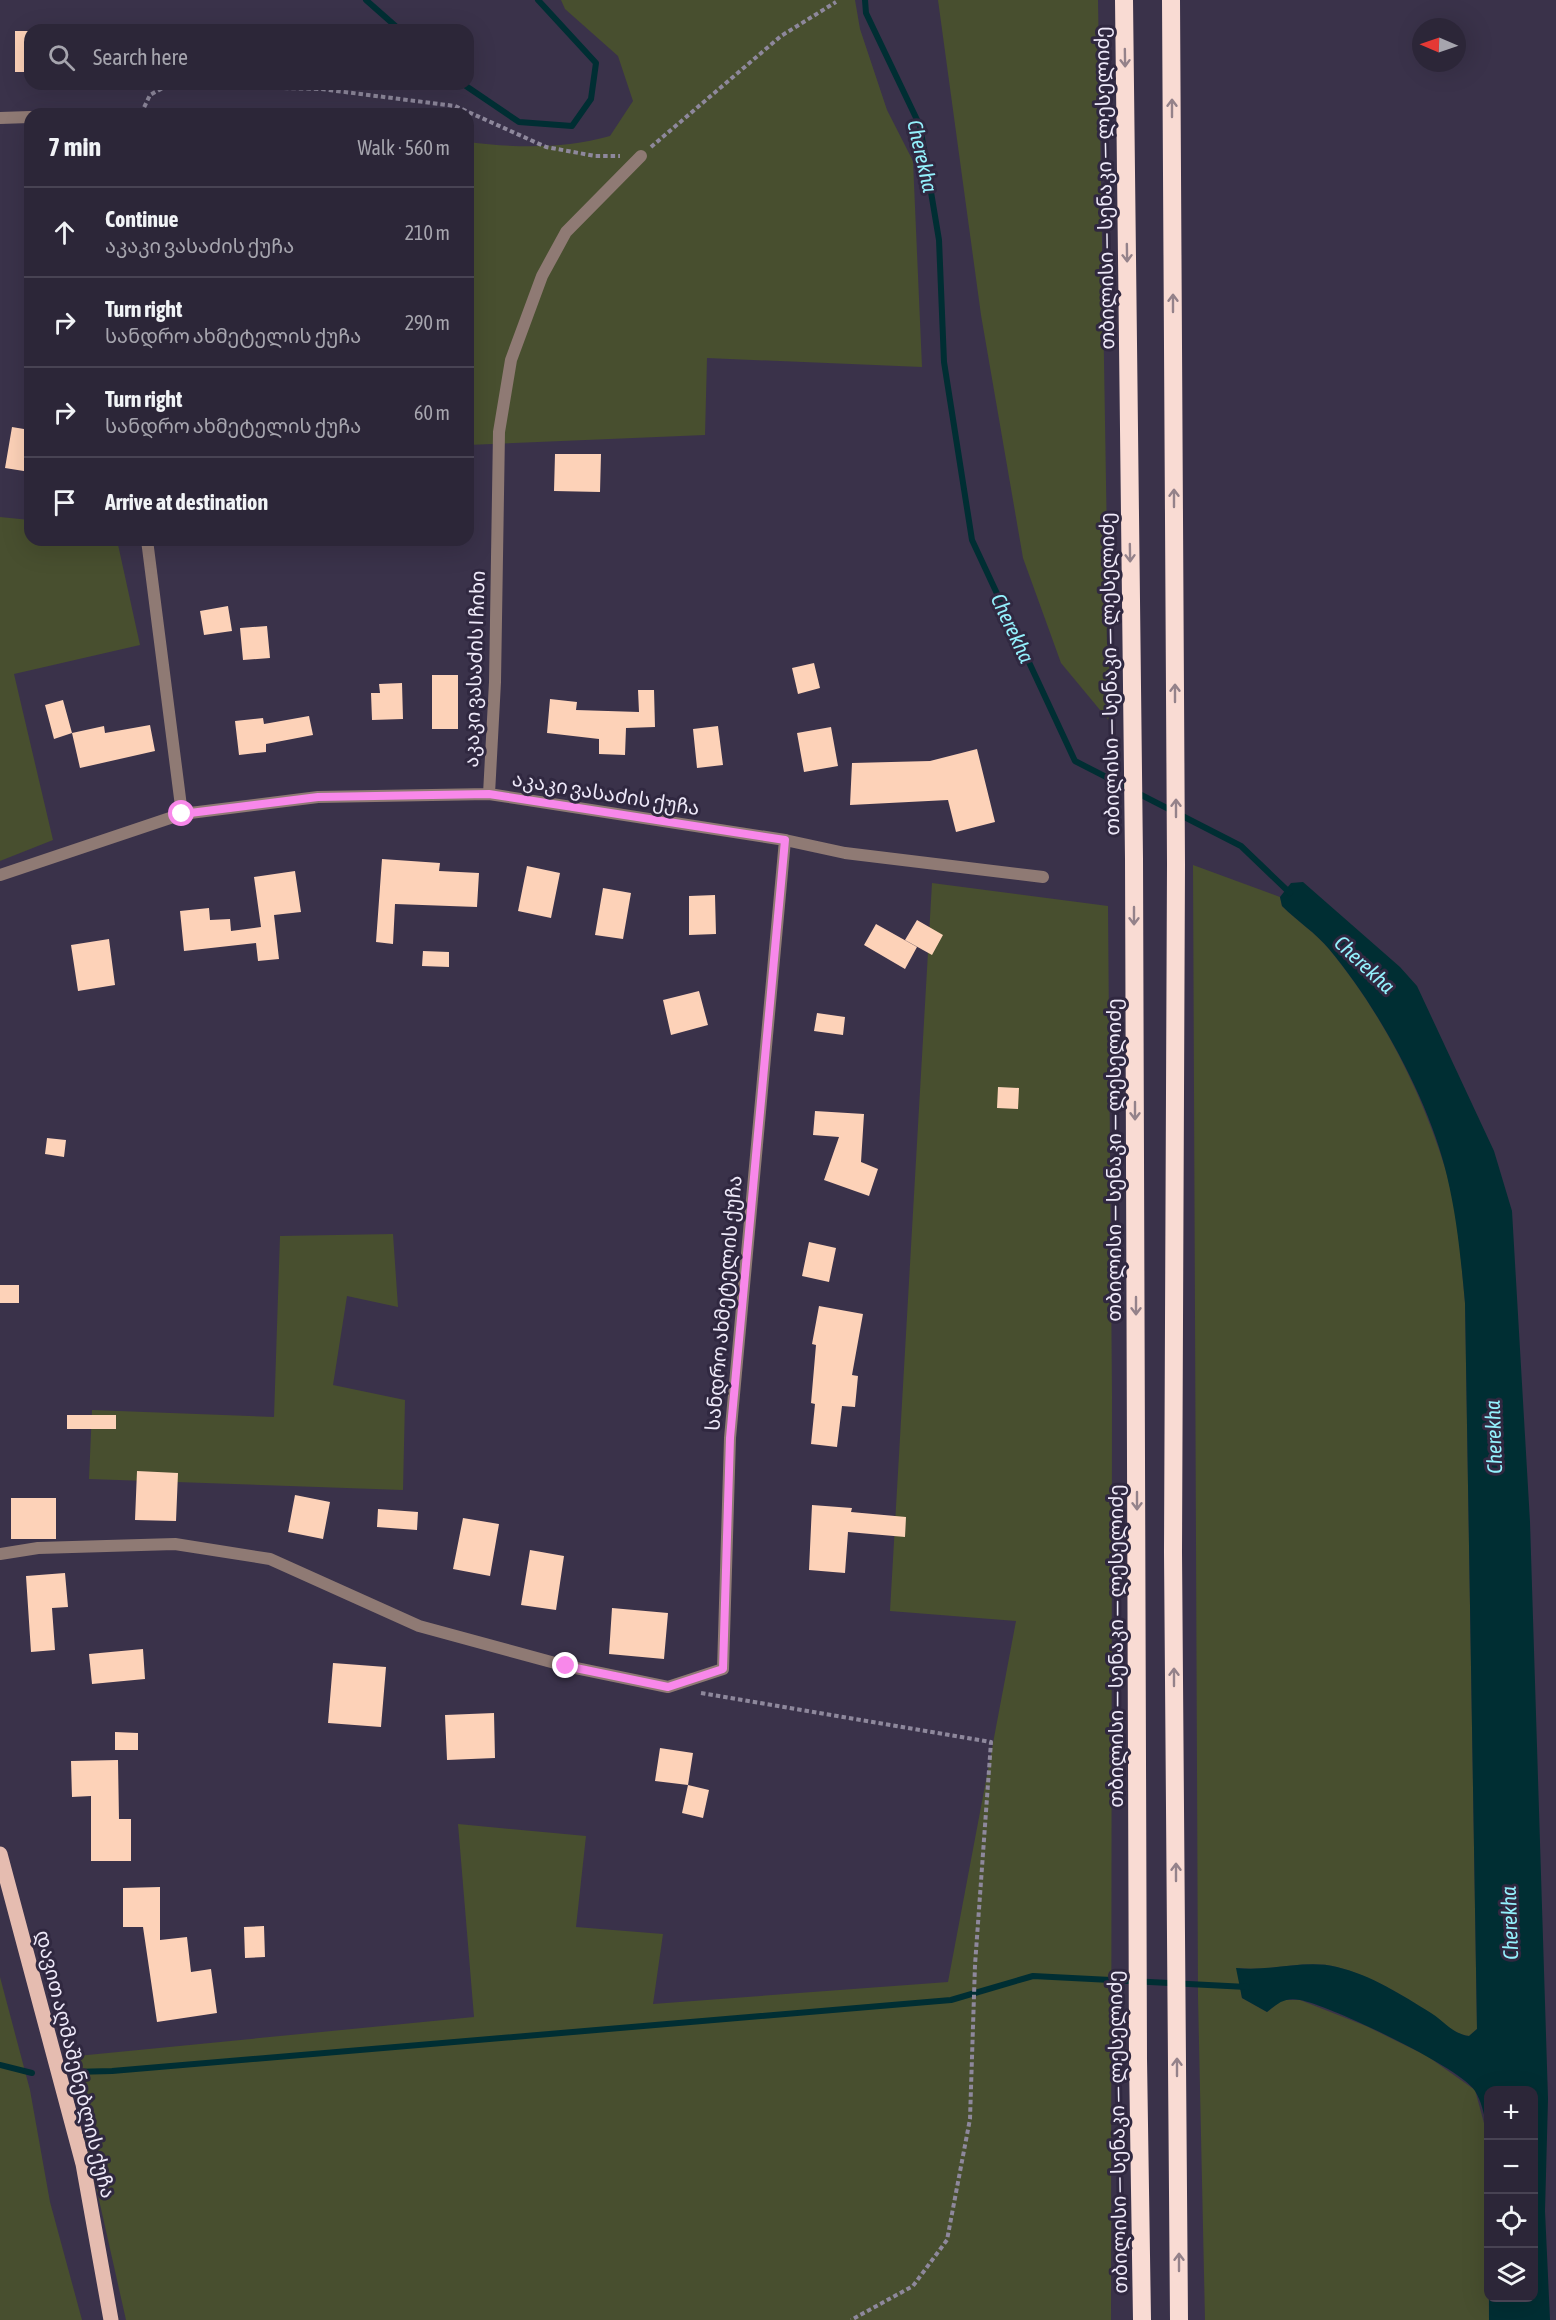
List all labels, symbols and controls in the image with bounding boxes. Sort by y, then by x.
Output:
north arrow [1412,18,1466,72]
search box [24,24,474,90]
street label: თბილისი — სენაკი — ლესელიძე [1090,26,1120,350]
icon: search [45,41,78,74]
text: Search here [93,44,188,70]
one-way arrow [1119,48,1131,68]
one-way arrow [1166,99,1178,119]
water label: Cherekha [903,118,943,195]
text: 7 min [48,132,101,162]
text: Walk · 560 m [358,136,450,159]
text: Continue [105,206,179,232]
icon: ahead [48,216,81,249]
text: 210 m [405,221,450,244]
text: აკაკი ვასაძის ქუჩა [105,234,294,257]
one-way arrow [1121,243,1133,263]
one-way arrow [1167,294,1179,314]
text: Turn right [105,296,182,322]
icon: right [48,306,81,339]
text: 290 m [405,311,450,334]
text: სანდრო ახმეტელის ქუჩა [105,324,361,347]
text: Turn right [105,386,182,412]
icon: right [48,396,81,429]
text: 60 m [414,401,450,424]
text: სანდრო ახმეტელის ქუჩა [105,414,361,437]
icon: arrive [48,486,81,519]
text: Arrive at destination [105,489,268,515]
one-way arrow [1168,489,1180,509]
street label: თბილისი — სენაკი — ლესელიძე [1095,512,1125,836]
one-way arrow [1124,543,1136,563]
street label: აკაკი ვასაძის I ჩიხი [459,570,490,768]
water label: Cherekha [987,590,1039,667]
one-way arrow [1169,684,1181,704]
street label: აკაკი ვასაძის ქუჩა [511,767,701,820]
one-way arrow [1170,798,1182,818]
route start [168,800,194,826]
one-way arrow [1128,906,1140,926]
water label: Cherekha [1330,930,1400,998]
street label: თბილისი — სენაკი — ლესელიძე [1102,998,1127,1322]
one-way arrow [1129,1101,1141,1121]
street label: სანდრო ახმეტელის ქუჩა [700,1174,748,1432]
one-way arrow [1130,1296,1142,1316]
water label: Cherekha [1480,1400,1506,1474]
street label: თბილისი — სენაკი — ლესელიძე [1104,1484,1129,1808]
one-way arrow [1131,1491,1143,1511]
route end [552,1652,578,1678]
one-way arrow [1168,1667,1180,1687]
one-way arrow [1170,1862,1182,1882]
water label: Cherekha [1496,1886,1522,1960]
street label: დავით აღმაშენებლის ქუჩა [30,1928,120,2201]
street label: თბილისი — სენაკი — ლესელიძე [1103,1970,1133,2294]
one-way arrow [1171,2057,1183,2077]
map controls [1484,2086,1538,2302]
button: + [1484,2086,1538,2140]
button: − [1484,2140,1538,2194]
button: locate [1484,2194,1538,2248]
button: layers [1484,2248,1538,2302]
one-way arrow [1173,2252,1185,2272]

